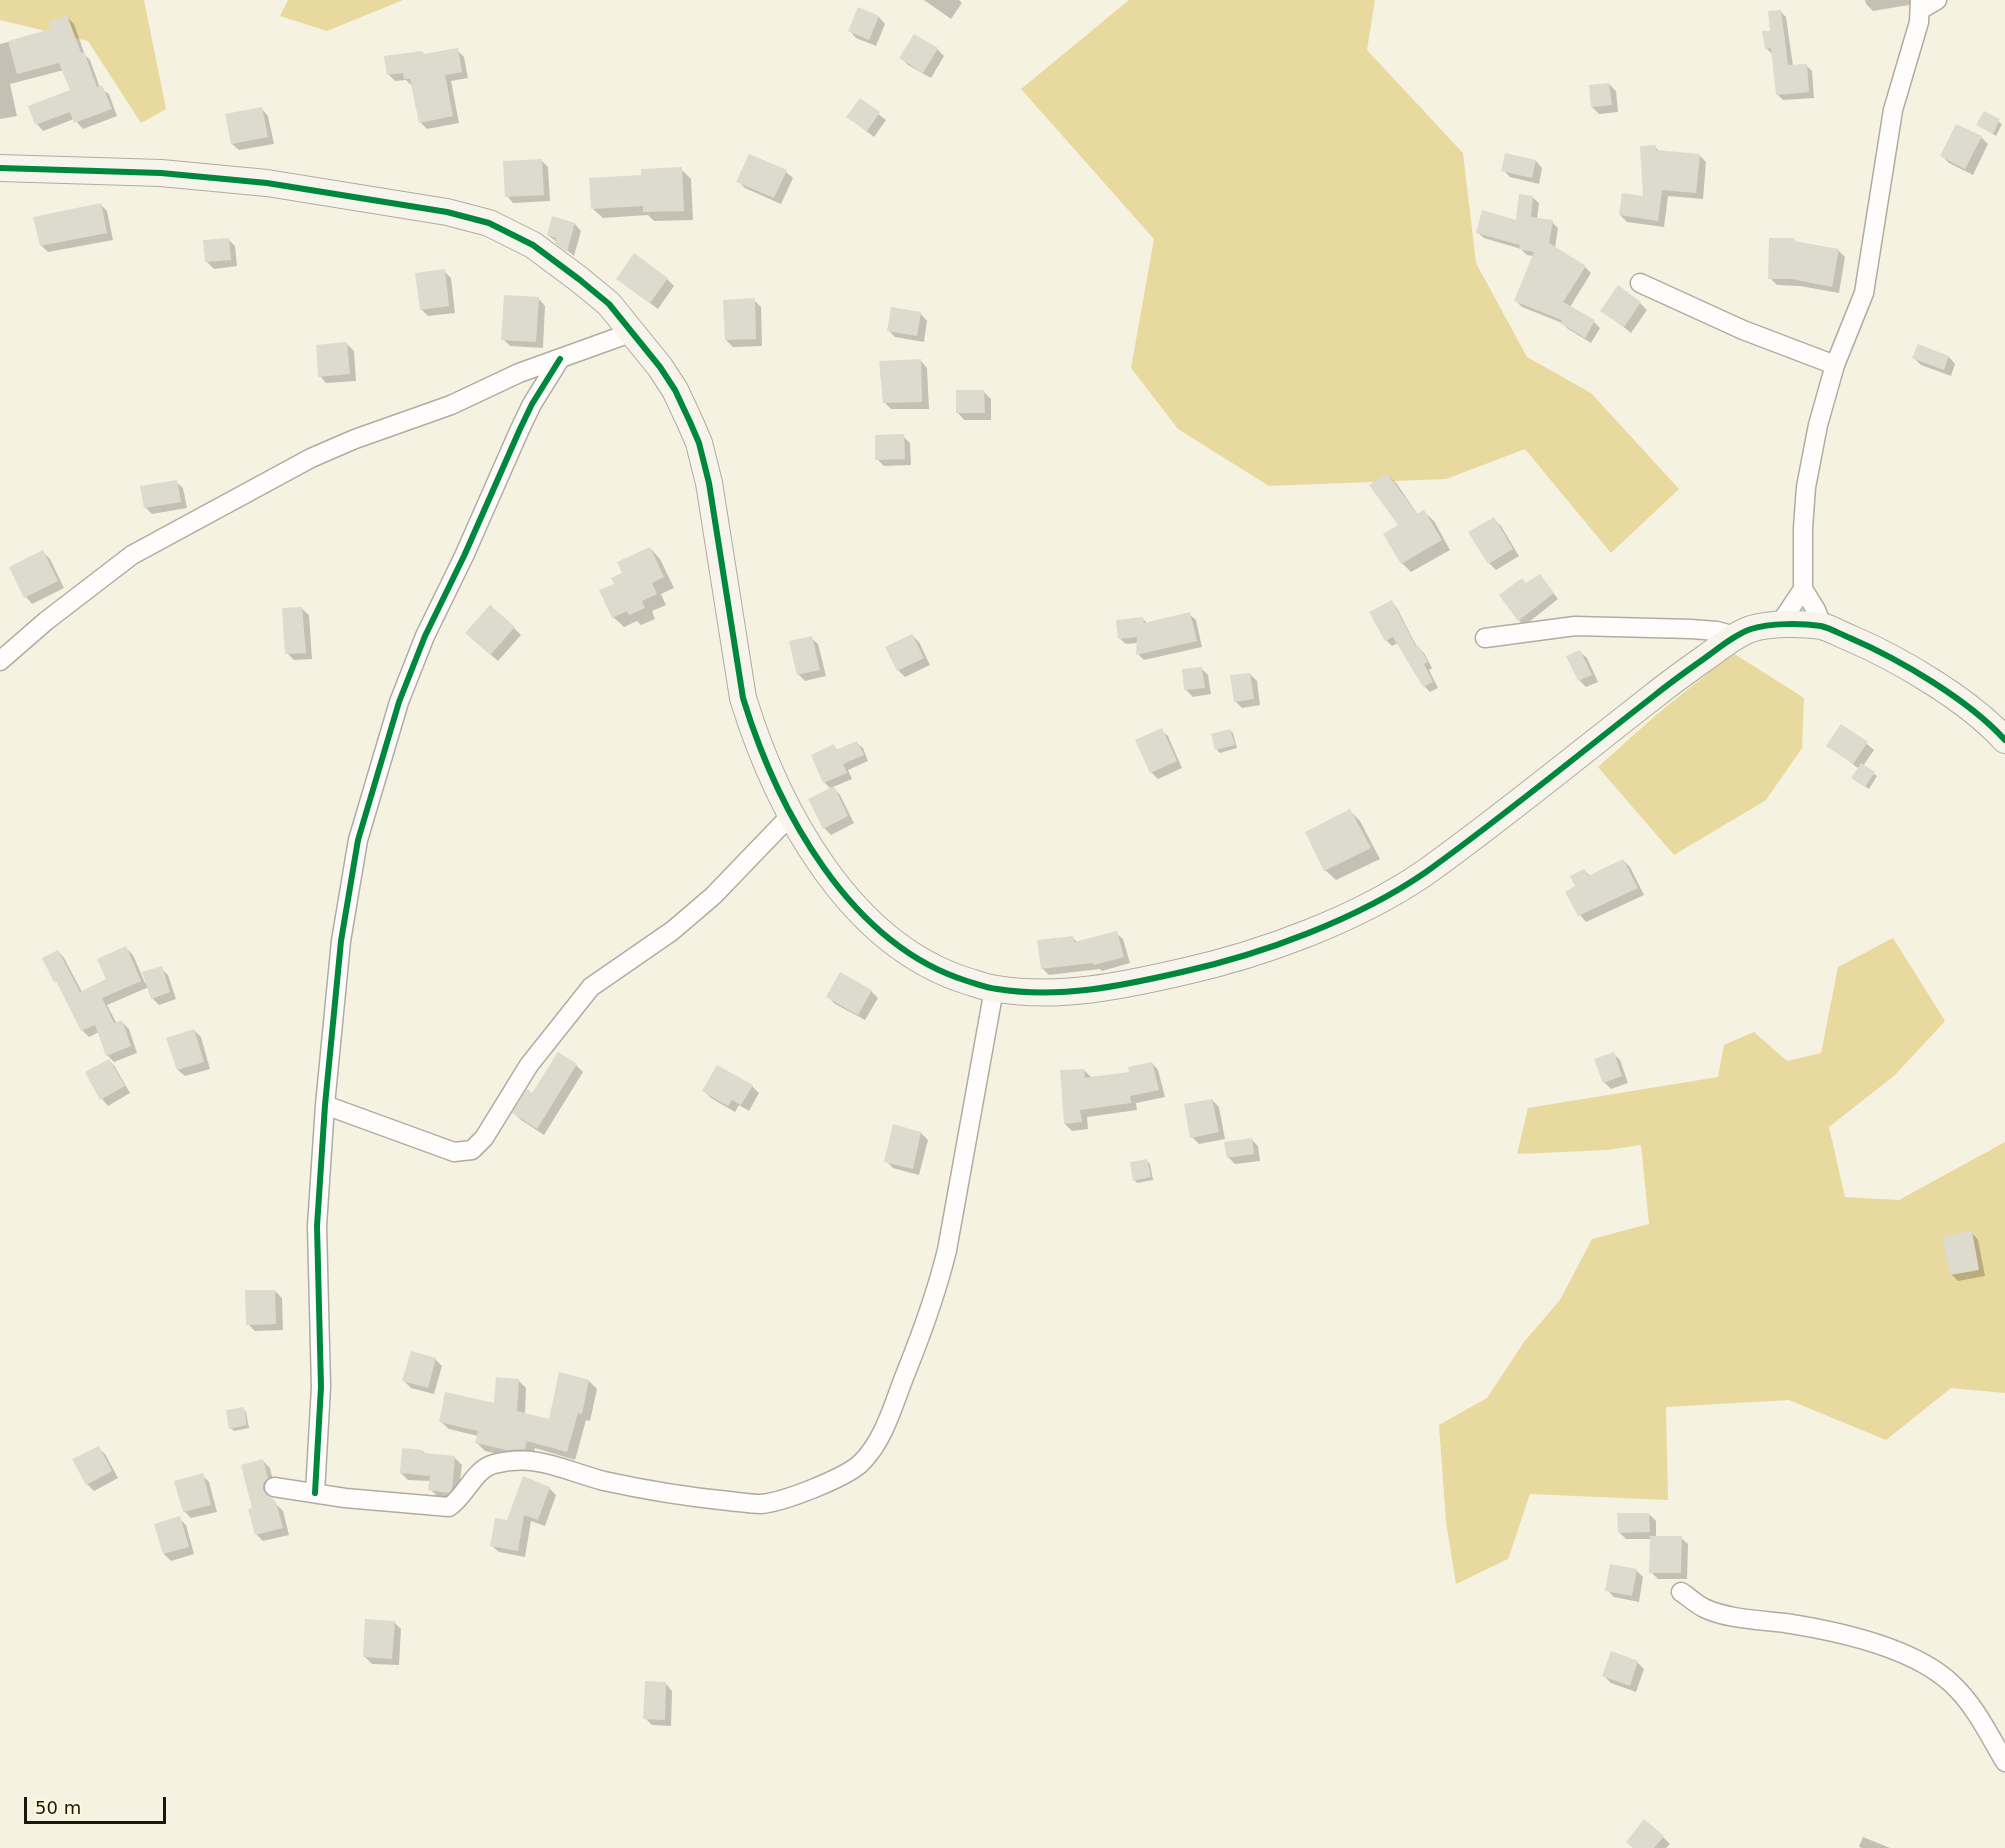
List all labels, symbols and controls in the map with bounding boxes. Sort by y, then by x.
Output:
scale bar [27,1785,170,1823]
text: 50 m [35,1797,81,1818]

